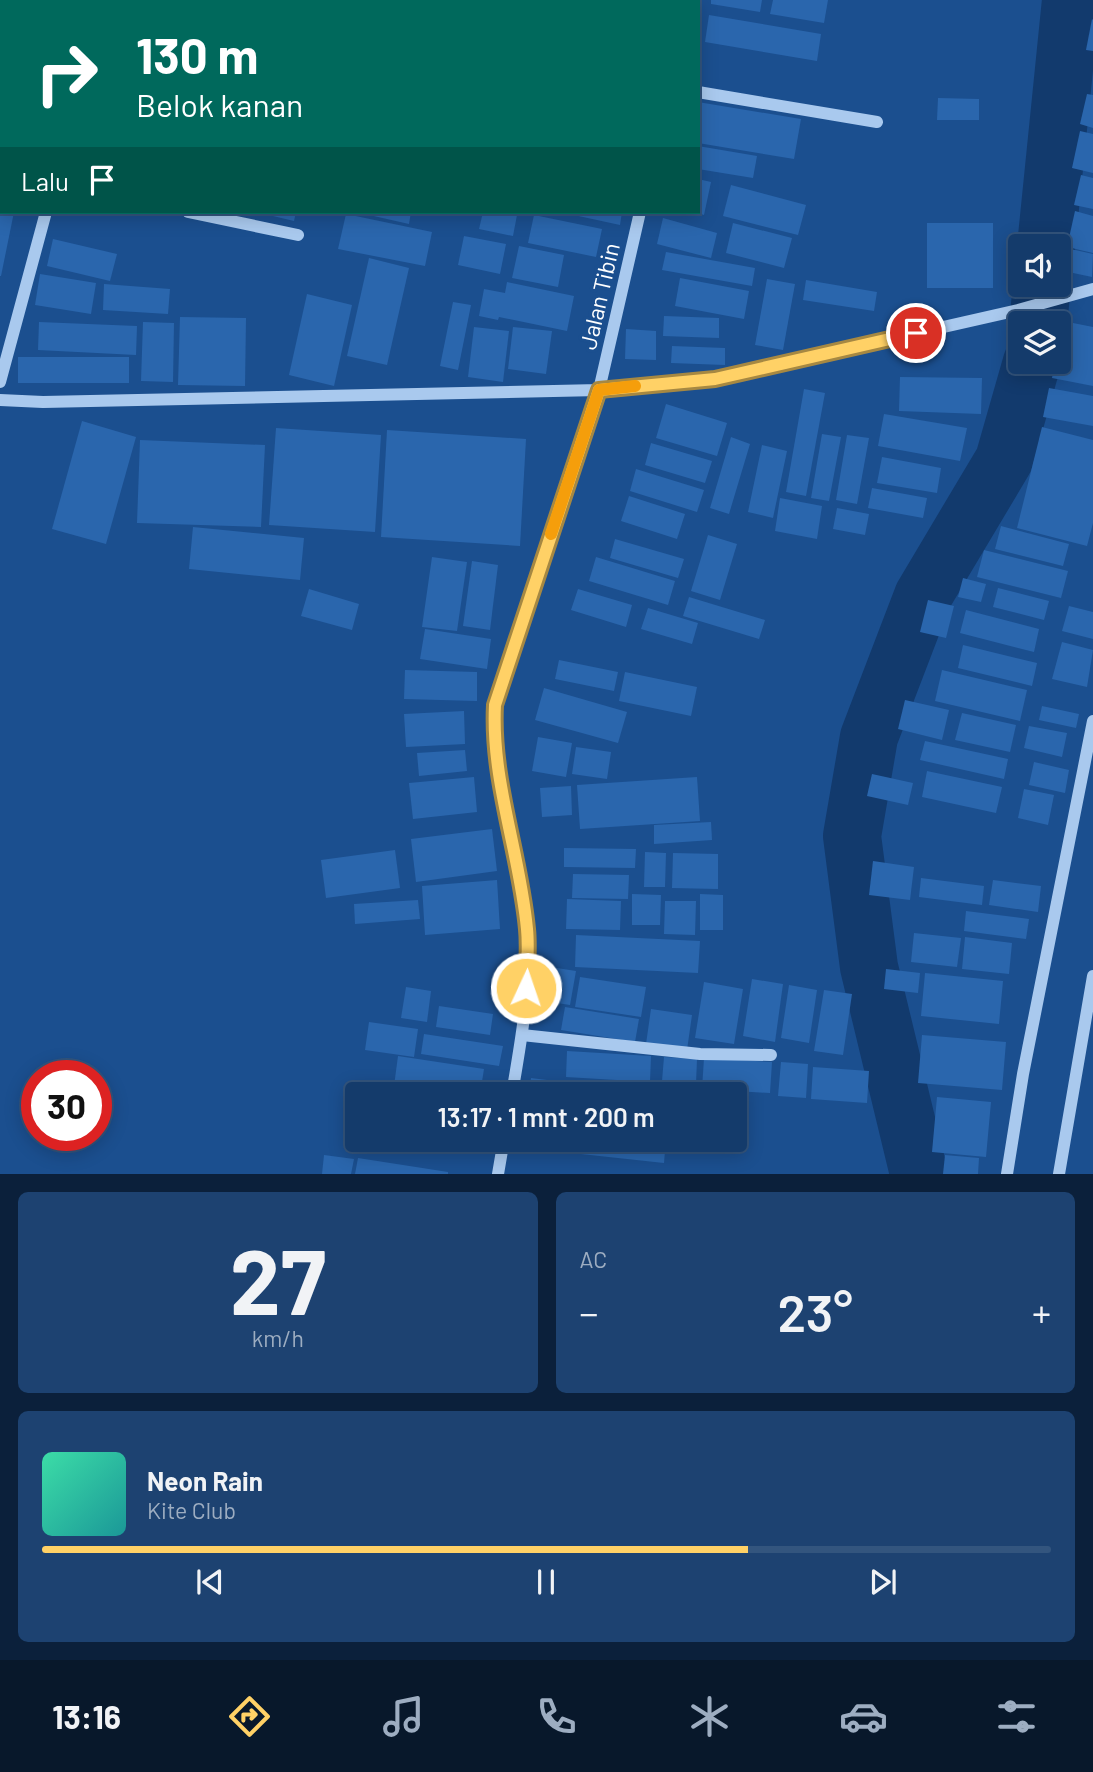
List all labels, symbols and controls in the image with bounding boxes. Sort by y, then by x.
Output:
text: 130 m [136,25,258,84]
icon: right [21,28,112,119]
text: Belok kanan [136,85,303,123]
icon: arrive [83,161,121,199]
text: Lalu [21,165,69,196]
map controls [1008,234,1071,374]
button: sound [1008,234,1071,297]
street label: Jalan Tibin [573,240,625,352]
pin [886,303,946,363]
button: layers [1008,311,1071,374]
icon: arrive [897,314,935,352]
position arrow [489,951,563,1025]
speed limit sign: 30 [21,1060,112,1151]
text: 13:17 · 1 mnt · 200 m [437,1101,655,1132]
text: 27 [230,1224,326,1333]
text: AC [580,1245,607,1273]
text: 23° [778,1280,853,1342]
text: − [580,1289,599,1335]
text: + [1032,1289,1051,1335]
text: km/h [252,1324,304,1352]
text: Neon Rain [147,1465,263,1496]
text: Kite Club [147,1496,236,1524]
icon: previous [191,1563,229,1601]
icon: pause [527,1563,565,1601]
icon: next [864,1563,902,1601]
icon: directions [225,1692,274,1741]
icon: music [379,1692,428,1741]
icon: phone [532,1692,581,1741]
icon: climate [685,1692,734,1741]
icon: car [839,1692,888,1741]
icon: filters [992,1692,1041,1741]
text: 13:16 [52,1697,121,1735]

